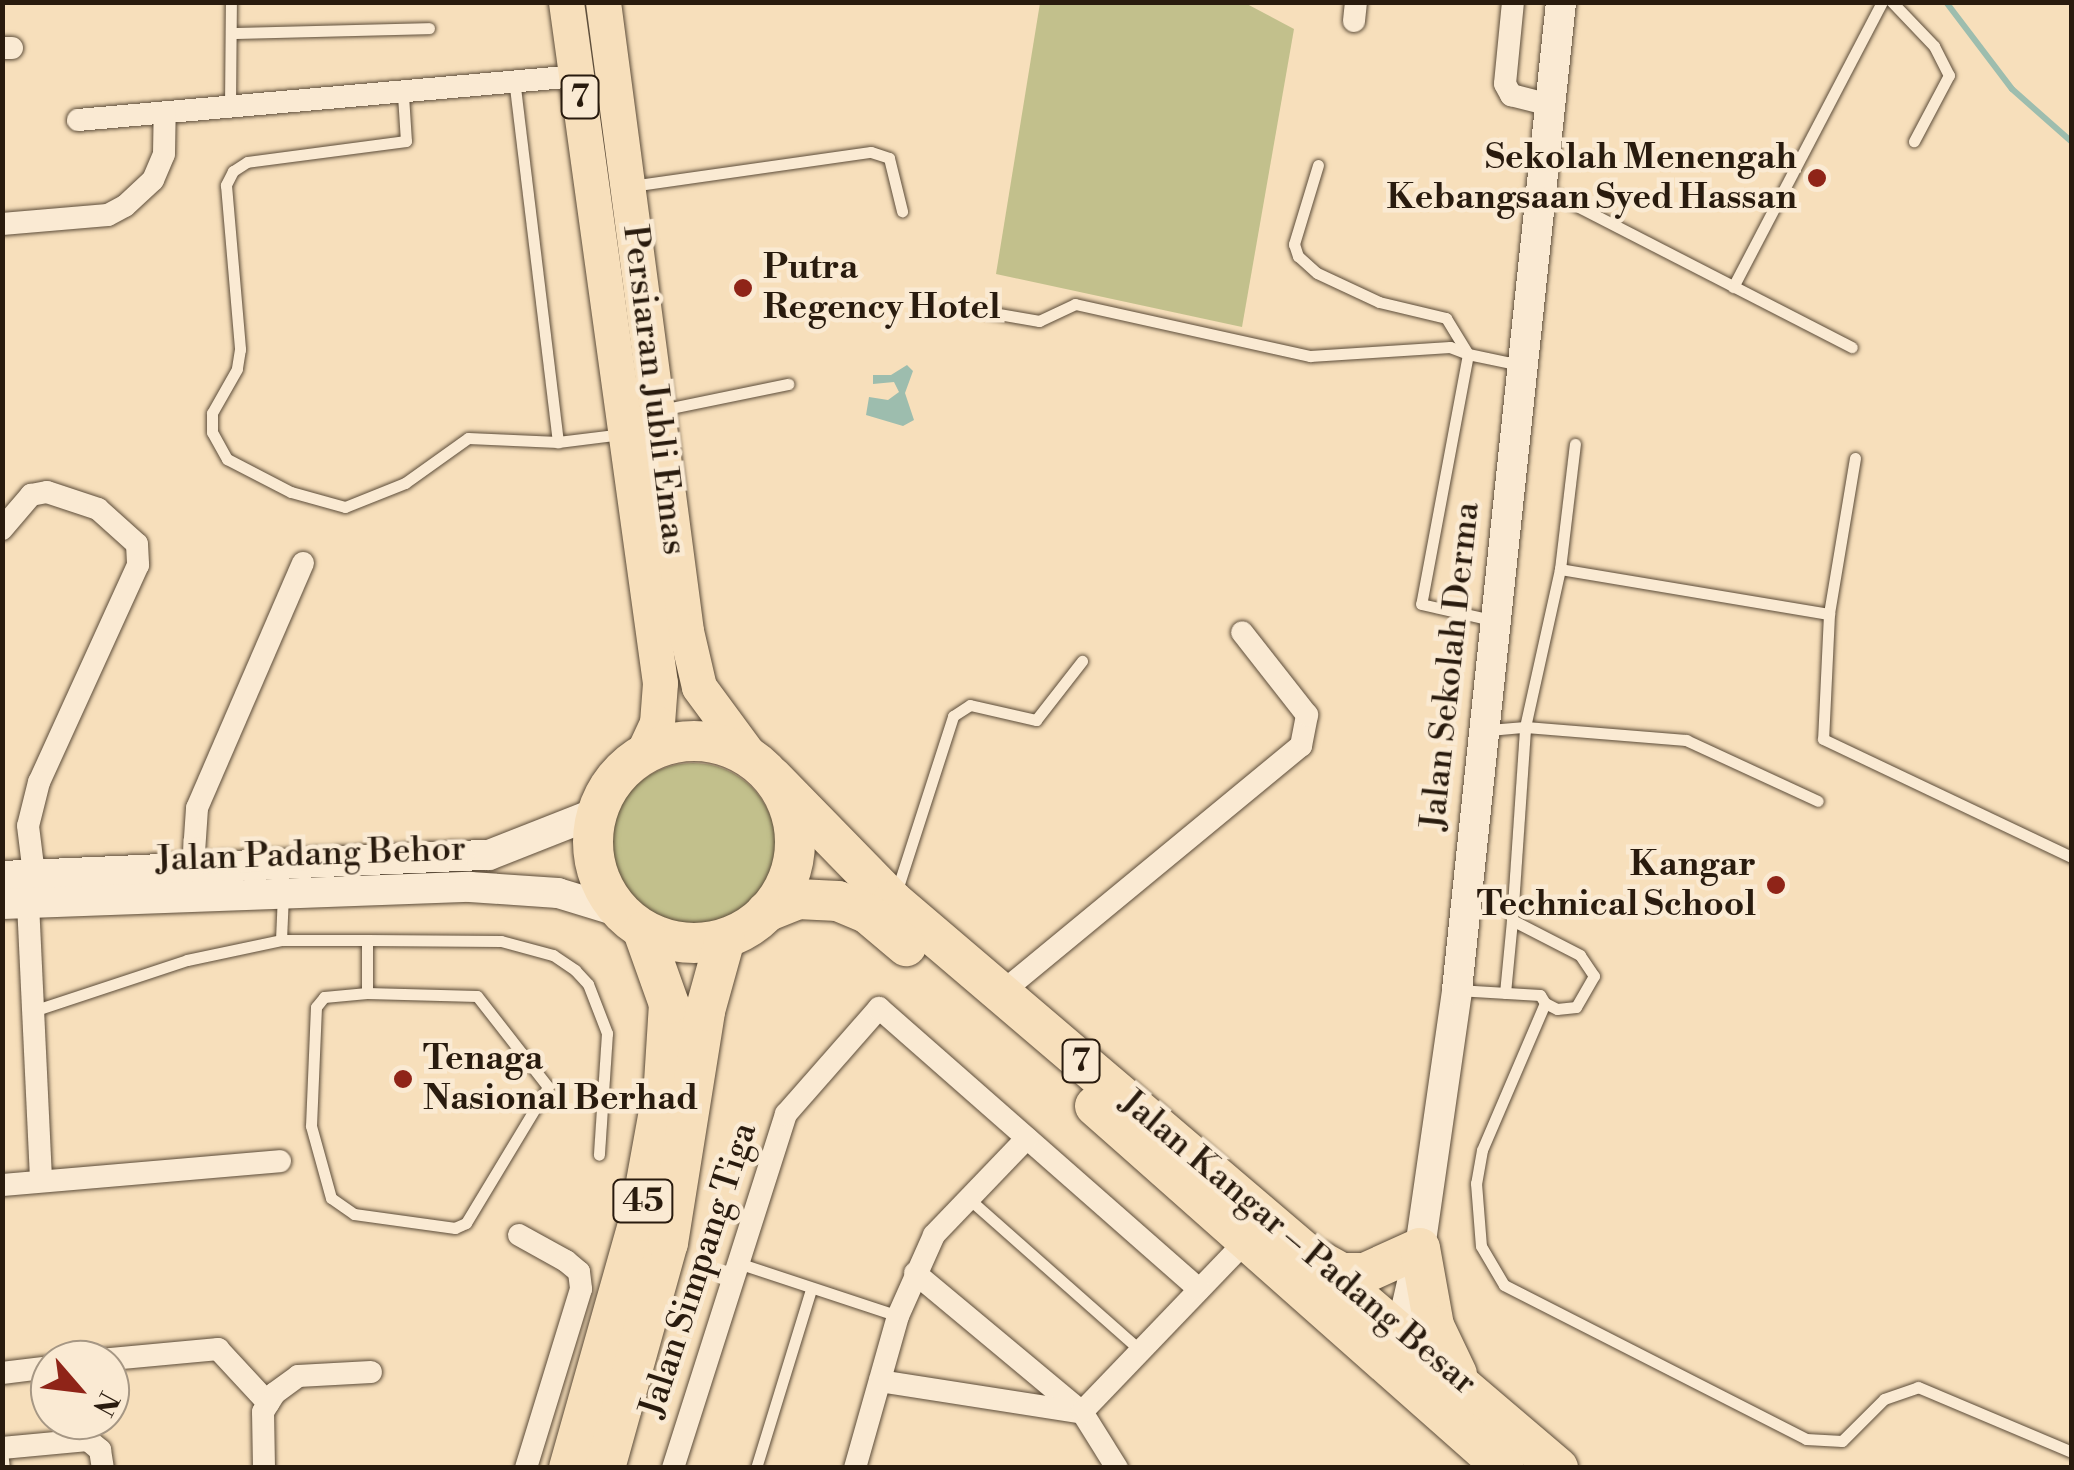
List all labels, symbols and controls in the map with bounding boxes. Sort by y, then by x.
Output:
road number: 7 [560,70,600,124]
place label: Sekolah Menengah Kebangsaan Syed Hassan [1387,137,1797,219]
marker: Sekolah Menengah Kebangsaan Syed Hassan [1806,167,1828,189]
street label: Persiaran Jubli Emas [613,223,695,557]
place label: Putra Regency Hotel [763,247,1000,329]
marker: Putra Regency Hotel [732,277,754,299]
street label: Jalan Sekolah Derma [1413,500,1489,832]
street label: Jalan Padang Behor [155,829,467,881]
place label: Kangar Technical School [1477,844,1756,926]
marker: Kangar Technical School [1765,874,1787,896]
road number: 7 [1061,1034,1101,1088]
place label: Tenaga Nasional Berhad [423,1038,698,1120]
marker: Tenaga Nasional Berhad [392,1068,414,1090]
street label: Jalan Kangar – Padang Besar [1111,1082,1485,1404]
street label: Jalan Simpang Tiga [632,1118,766,1422]
road number: 45 [610,1174,676,1228]
north arrow [30,1340,130,1440]
text: N [85,1385,126,1421]

